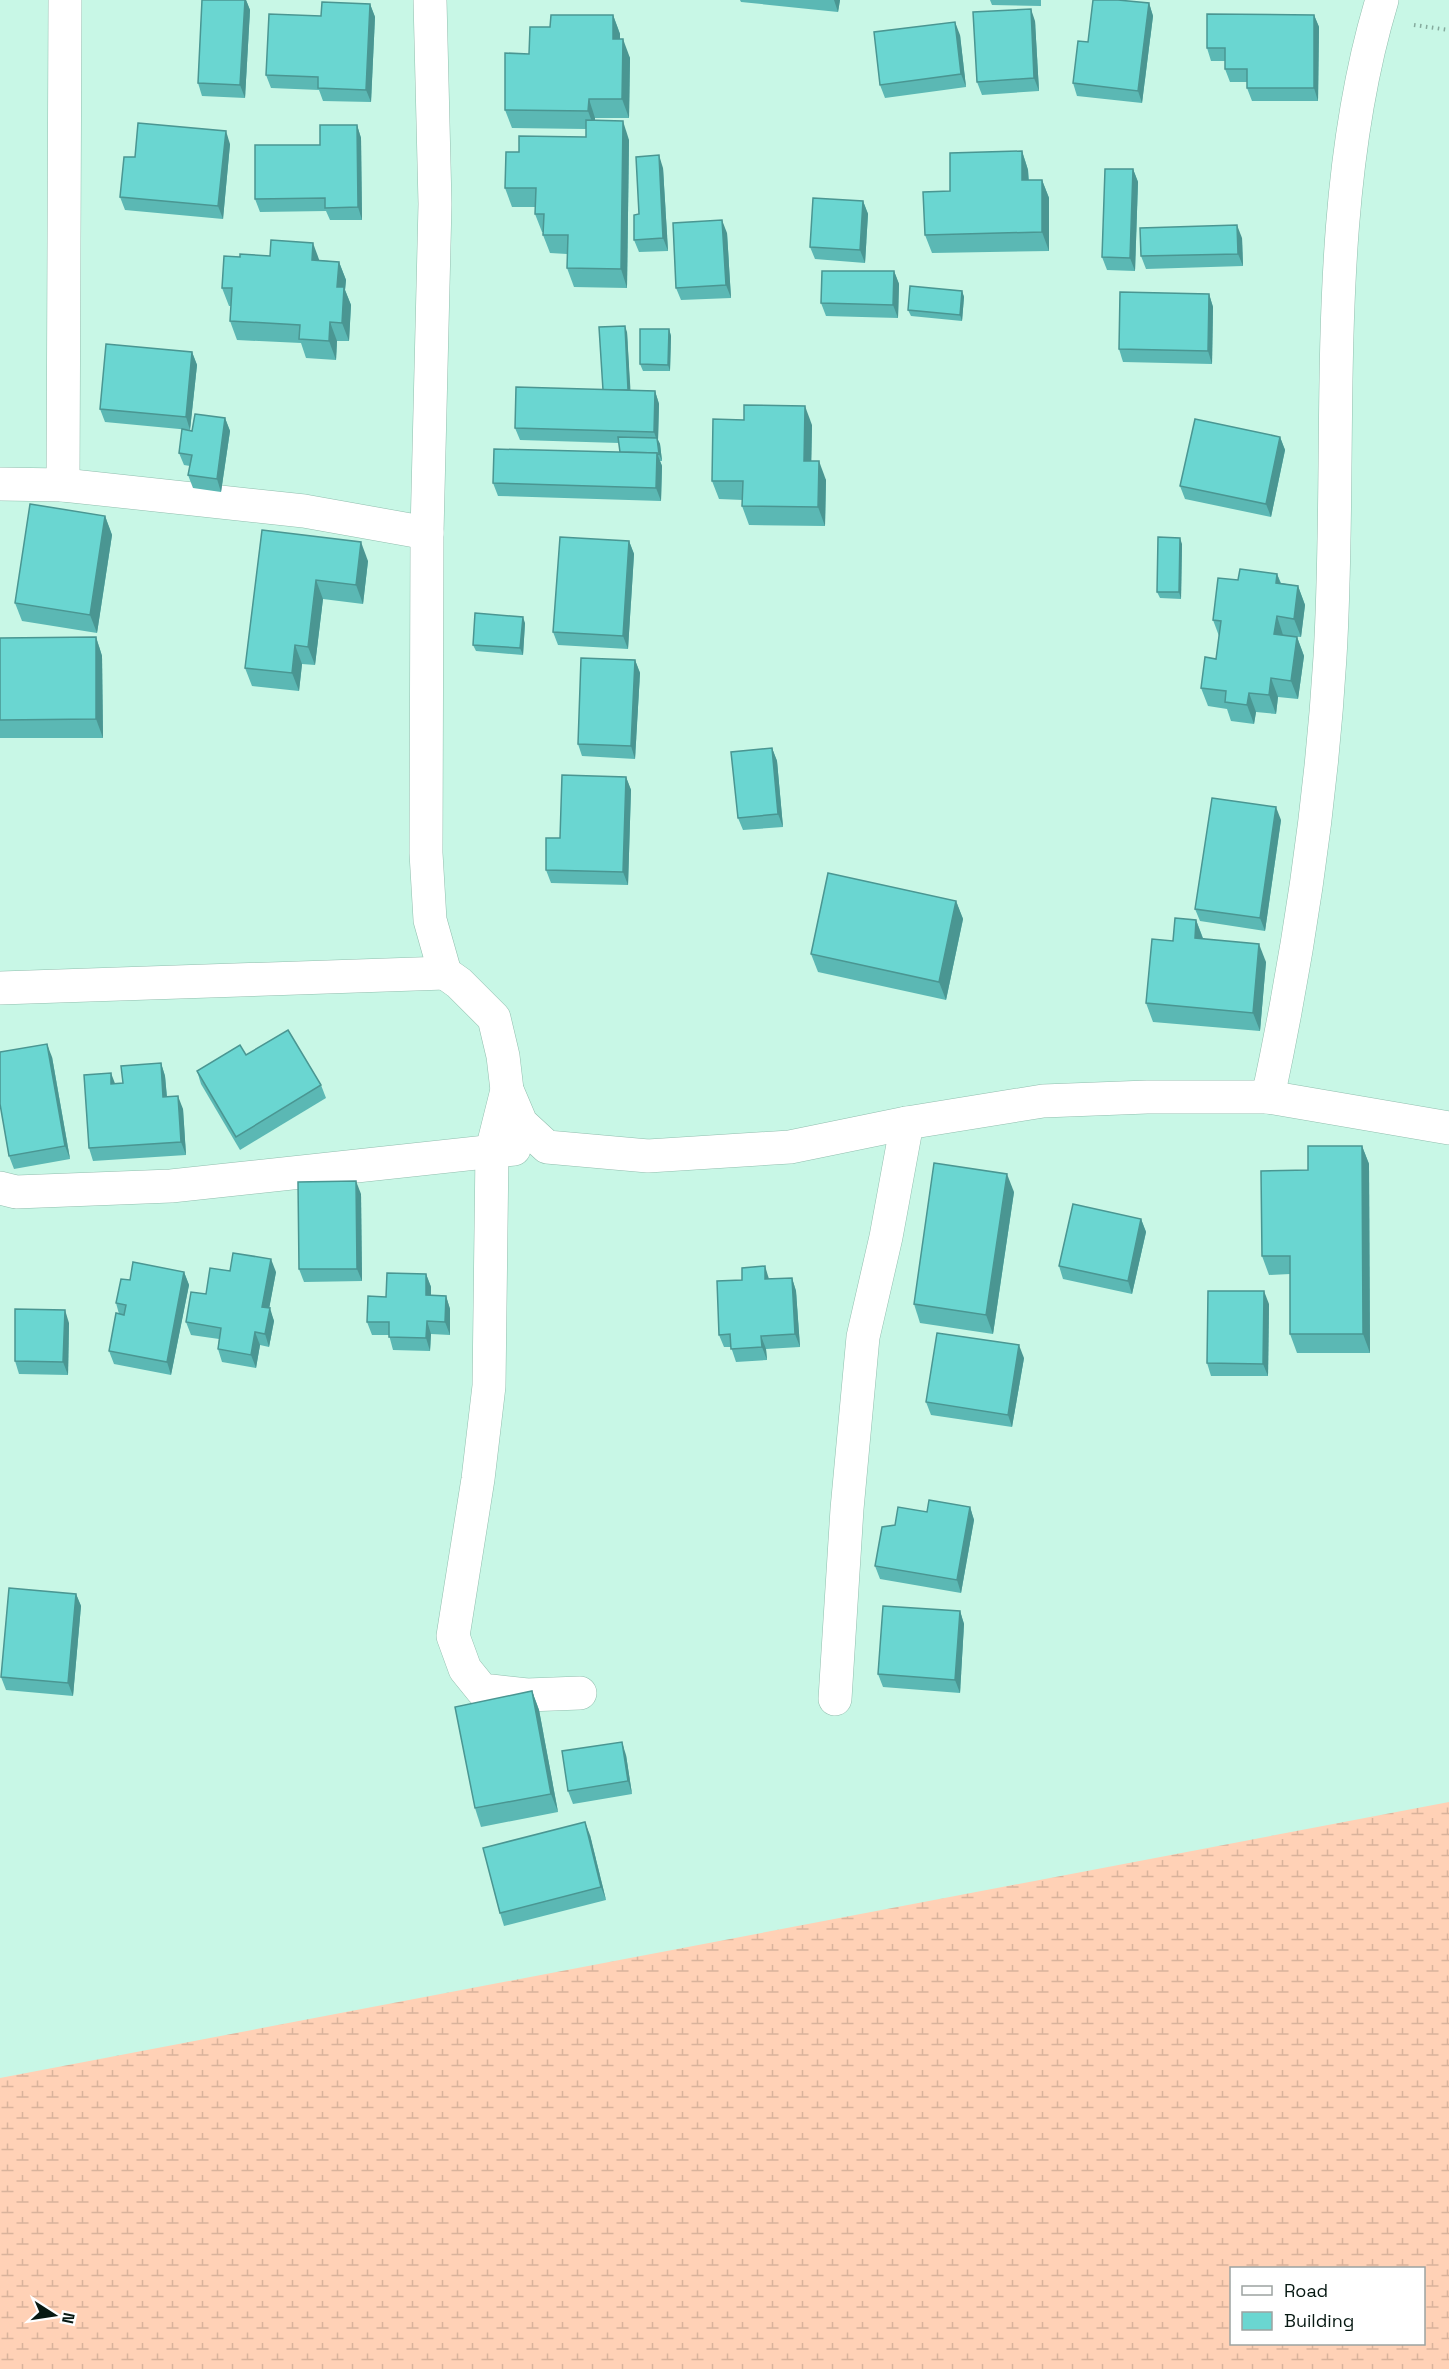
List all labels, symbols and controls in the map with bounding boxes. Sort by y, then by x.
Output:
legend [1230,2267,1425,2345]
text: Road [1284,2279,1328,2302]
north arrow [24,2285,84,2345]
text: Building [1284,2309,1354,2332]
text: N [57,2311,80,2325]

